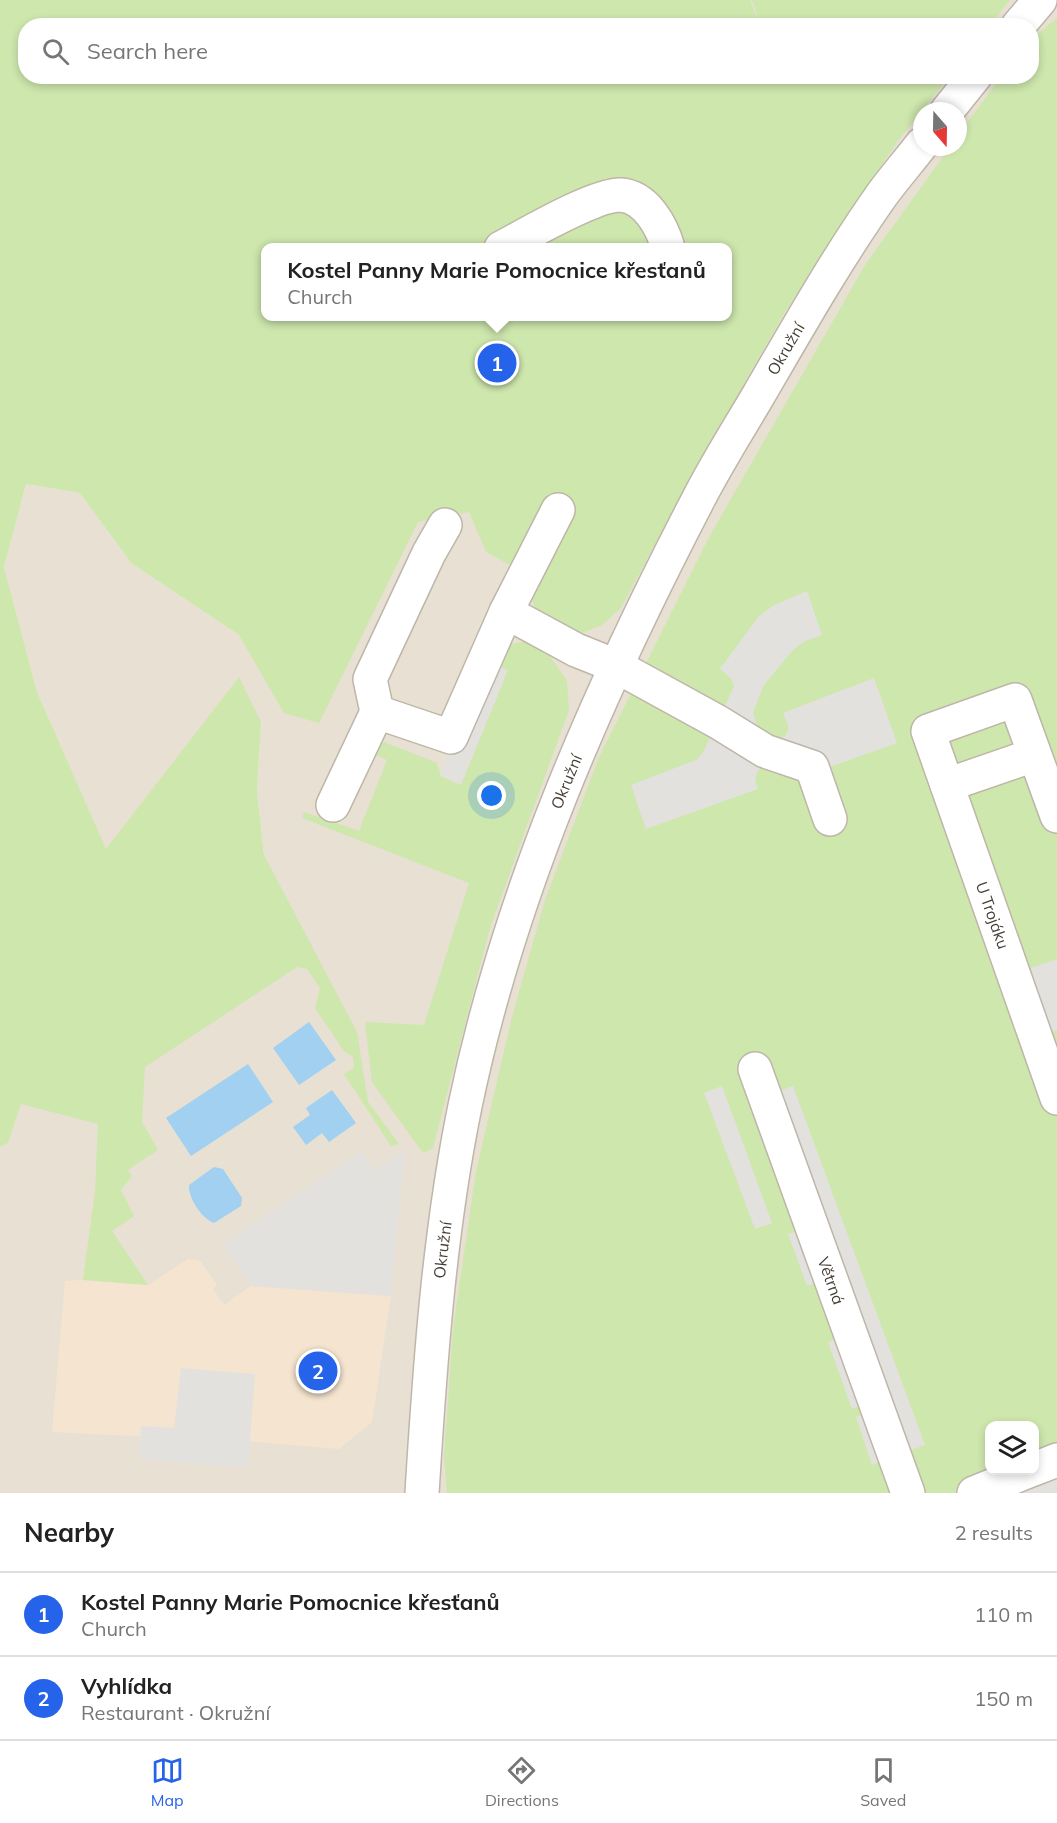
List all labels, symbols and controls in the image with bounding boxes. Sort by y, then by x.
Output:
search box [18,18,1039,84]
icon: search [39,35,72,68]
text: Search here [87,37,208,65]
north arrow [913,102,967,156]
popup [261,243,732,321]
text: Kostel Panny Marie Pomocnice křesťanů [287,256,706,284]
text: Church [287,284,353,309]
street label: Okružní [762,318,809,378]
pin: 1 [478,340,516,386]
street label: Okružní [546,750,587,812]
your location [477,781,506,810]
street label: U Trojáku [972,879,1014,952]
street label: Okružní [429,1219,456,1279]
street label: Větrná [814,1254,849,1307]
pin: 2 [298,1348,338,1394]
map controls [985,1421,1039,1475]
button: layers [985,1421,1039,1475]
text: Nearby [24,1516,114,1549]
text: 2 results [955,1520,1033,1545]
text: Kostel Panny Marie Pomocnice křesťanů [81,1588,500,1616]
text: 1 [38,1602,50,1627]
text: 110 m [974,1602,1033,1627]
text: Church [81,1616,147,1641]
text: Vyhlídka [81,1672,172,1700]
text: 2 [38,1686,50,1711]
text: 150 m [974,1686,1033,1711]
text: Restaurant · Okružní [81,1700,270,1725]
tab: Map [151,1754,184,1810]
tab: Directions [485,1754,559,1810]
tab: Saved [860,1754,906,1810]

